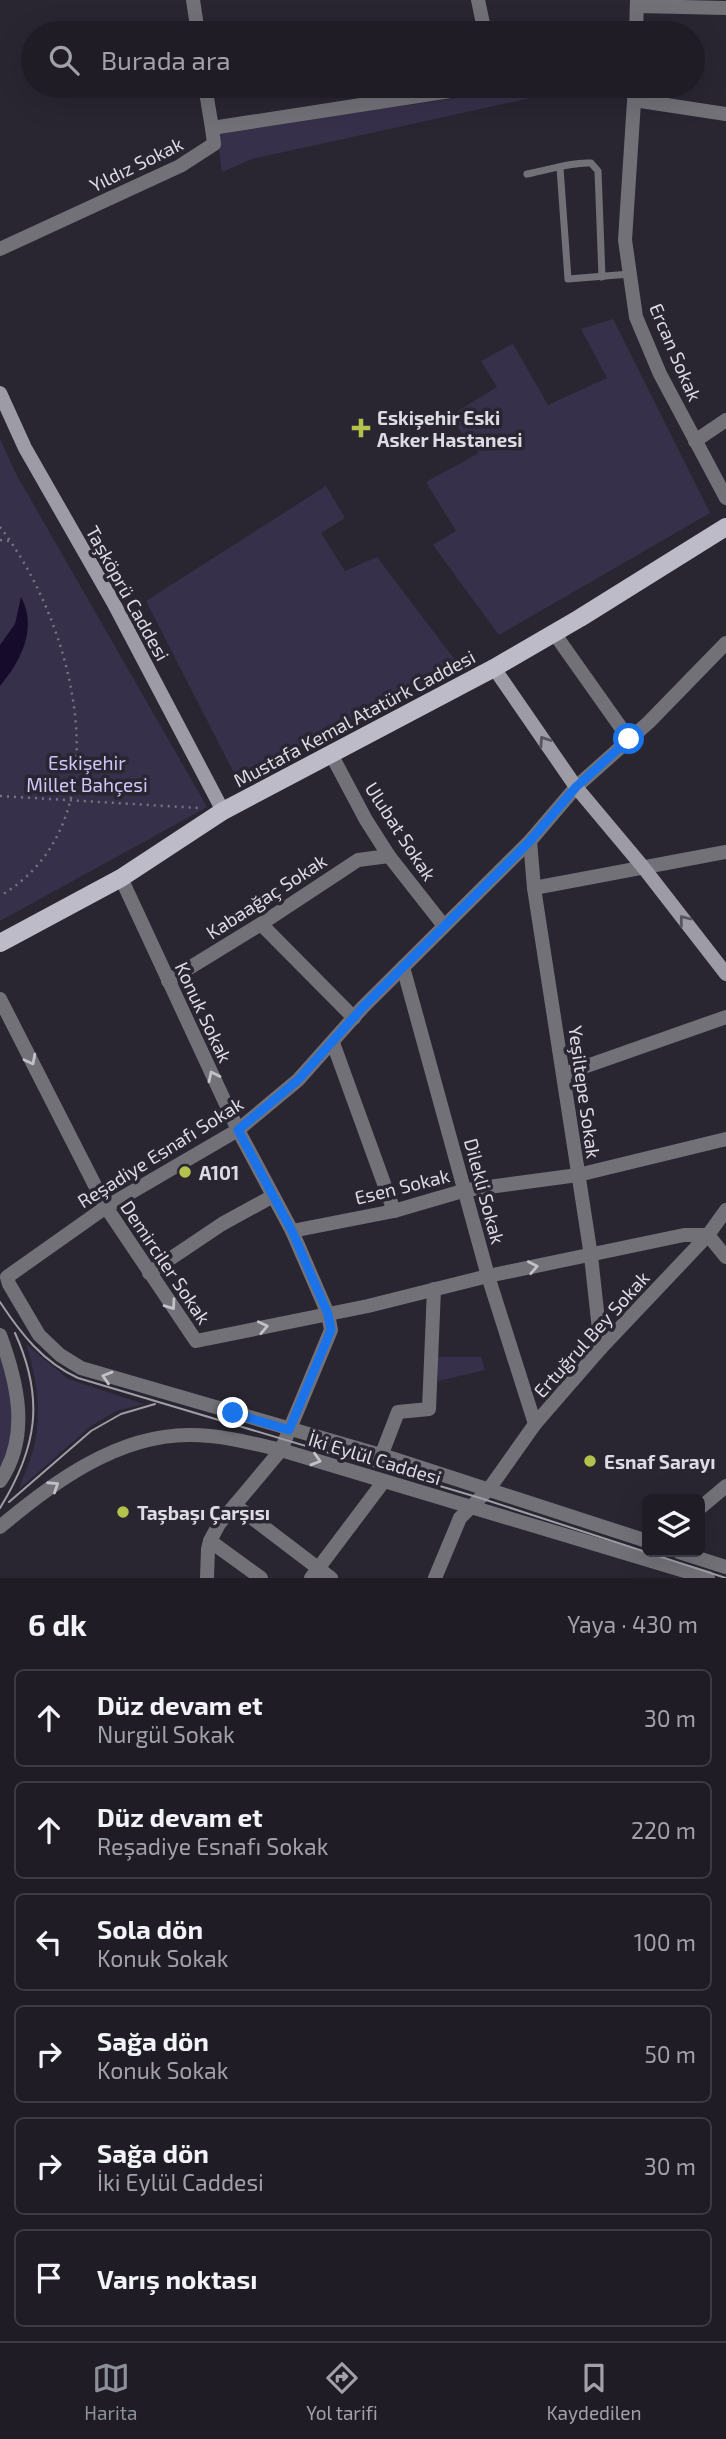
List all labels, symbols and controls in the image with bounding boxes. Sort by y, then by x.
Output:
search box [21,21,705,98]
icon: search [45,41,83,79]
text: Burada ara [101,44,231,75]
street label: Yıldız Sokak [86,131,187,196]
street label: Ercan Sokak [645,300,707,405]
place label: Eskişehir Eski Asker Hastanesi [377,406,522,451]
marker: Eskişehir Eski Asker Hastanesi [351,418,371,438]
street label: Taşköprü Caddesi [81,521,175,665]
street label: Mustafa Kemal Atatürk Caddesi [229,644,479,792]
route start [613,723,644,754]
one-way arrow [540,736,553,749]
park label: Eskişehir Millet Bahçesi [26,751,148,797]
street label: Ulubat Sokak [361,777,442,885]
street label: Kabaağaç Sokak [201,848,331,944]
one-way arrow [680,916,693,928]
street label: Konuk Sokak [171,958,238,1066]
street label: Yeşiltepe Sokak [563,1024,606,1160]
one-way arrow [23,1053,36,1065]
one-way arrow [207,1071,221,1083]
street label: Reşadiye Esnafı Sokak [73,1091,248,1213]
street label: Dilekli Sokak [460,1136,510,1247]
place label: A101 [199,1161,239,1184]
street label: Esen Sokak [352,1163,452,1209]
marker: A101 [177,1164,193,1180]
street label: Demirciler Sokak [116,1196,216,1328]
one-way arrow [526,1261,538,1276]
street label: Ertuğrul Bey Sokak [528,1266,654,1402]
one-way arrow [163,1297,175,1310]
one-way arrow [257,1321,269,1336]
one-way arrow [101,1370,113,1385]
route end [217,1397,248,1428]
street label: İki Eylül Caddesi [306,1427,444,1489]
place label: Esnaf Sarayı [604,1450,716,1474]
one-way arrow [310,1452,322,1467]
marker: Esnaf Sarayı [582,1453,598,1469]
one-way arrow [46,1481,59,1494]
map controls [642,1494,705,1557]
button: layers [642,1494,705,1557]
place label: Taşbaşı Çarşısı [137,1501,270,1525]
marker: Taşbaşı Çarşısı [115,1504,131,1520]
text: 6 dk [28,1606,87,1642]
text: Yaya · 430 m [567,1610,698,1638]
text: Düz devam et [97,1689,263,1720]
icon: ahead [30,1699,68,1737]
text: 30 m [644,1704,696,1732]
text: Nurgül Sokak [97,1720,235,1748]
text: Düz devam et [97,1801,263,1832]
icon: ahead [30,1811,68,1849]
text: 220 m [631,1816,696,1844]
text: Reşadiye Esnafı Sokak [97,1832,328,1860]
text: Sola dön [97,1913,203,1944]
icon: left [30,1923,68,1961]
text: 100 m [634,1928,696,1956]
text: Konuk Sokak [97,1944,228,1972]
text: Sağa dön [97,2025,209,2056]
icon: right [30,2035,68,2073]
text: 50 m [645,2040,696,2068]
text: Konuk Sokak [97,2056,228,2084]
text: Sağa dön [97,2137,209,2168]
icon: right [30,2147,68,2185]
text: 30 m [644,2152,696,2180]
text: İki Eylül Caddesi [97,2168,264,2196]
icon: arrive [30,2259,68,2297]
text: Varış noktası [97,2263,257,2294]
tab: Harita [84,2359,138,2424]
tab: Yol tarifi [306,2359,378,2424]
tab: Kaydedilen [546,2359,642,2424]

